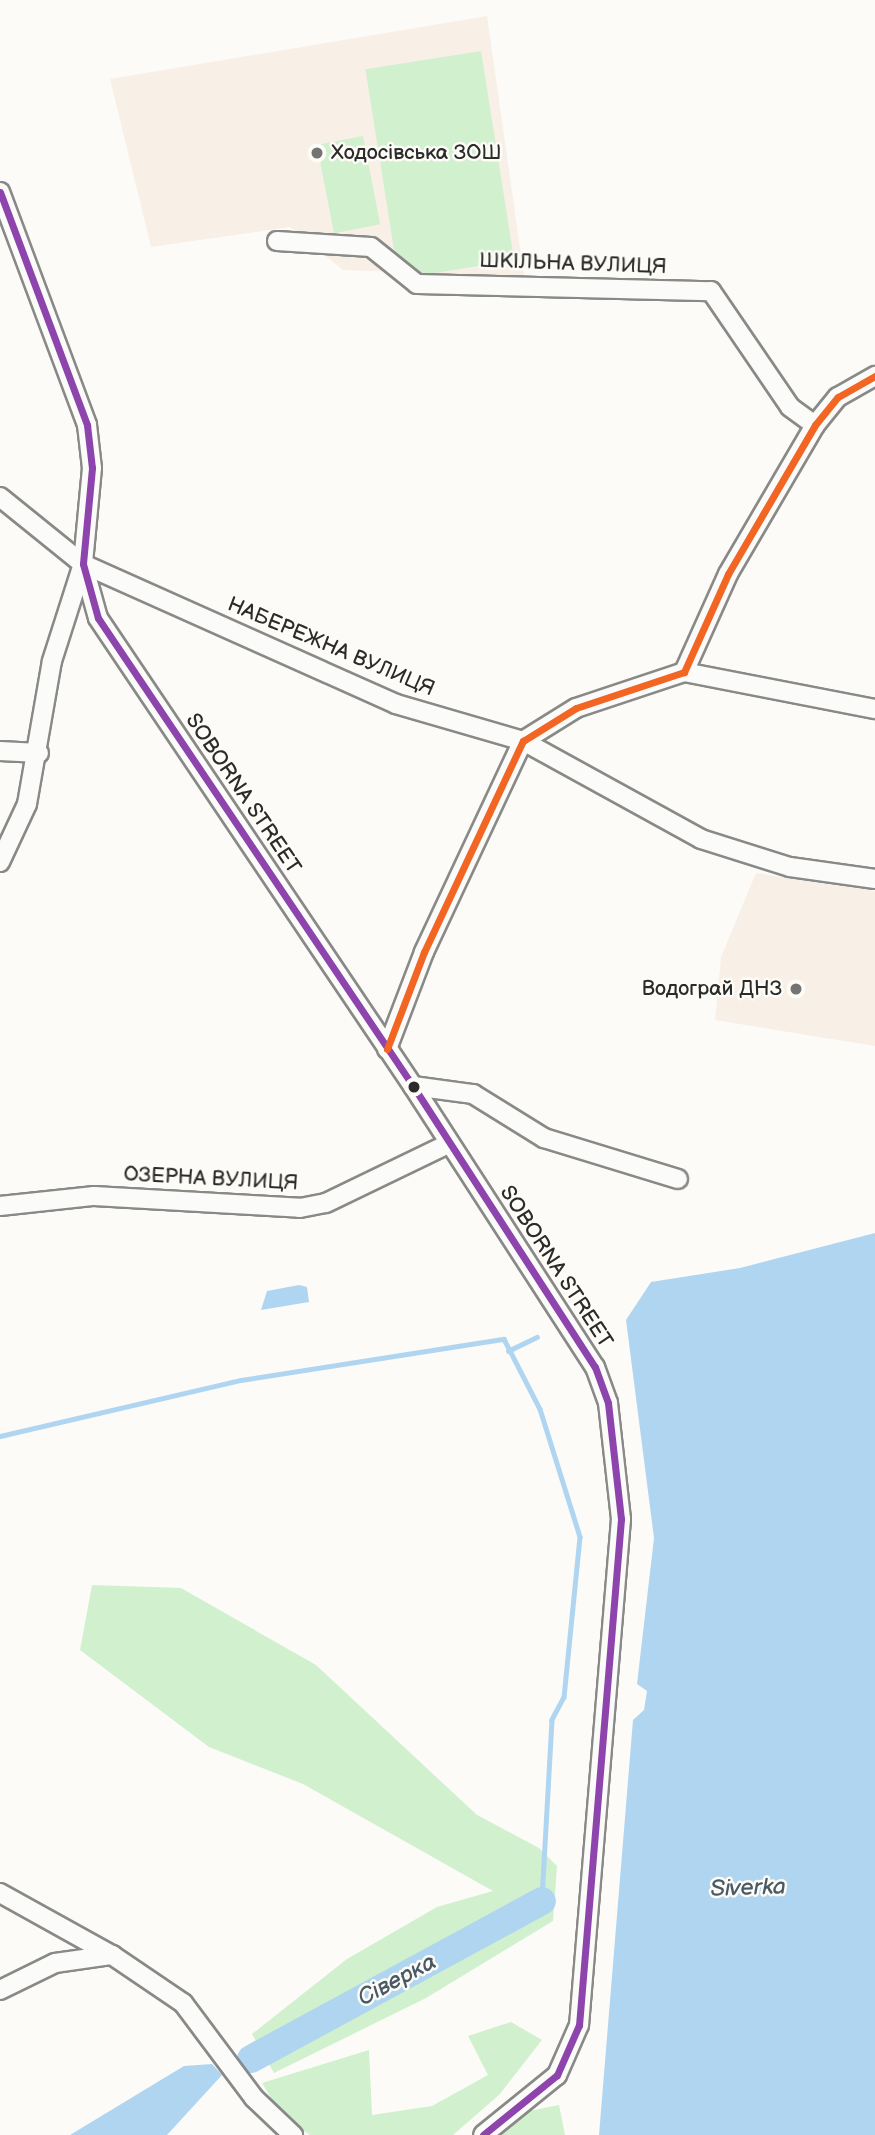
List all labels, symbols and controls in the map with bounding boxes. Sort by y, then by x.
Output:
place label: Ходосівська ЗОШ [331,140,502,166]
marker: Ходосівська ЗОШ [309,145,325,161]
street label: ШКІЛЬНА ВУЛИЦЯ [479,248,667,280]
street label: НАБЕРЕЖНА ВУЛИЦЯ [224,592,438,702]
street label: SOBORNA STREET [180,709,306,879]
place label: Водограй ДНЗ [642,976,782,1002]
marker: Водограй ДНЗ [788,981,804,997]
unlabelled marker [407,1080,421,1094]
street label: ОЗЕРНА ВУЛИЦЯ [123,1162,299,1196]
street label: SOBORNA STREET [494,1181,618,1353]
water label: Siverka [710,1873,786,1903]
water label: Сіверка [353,1948,441,2012]

